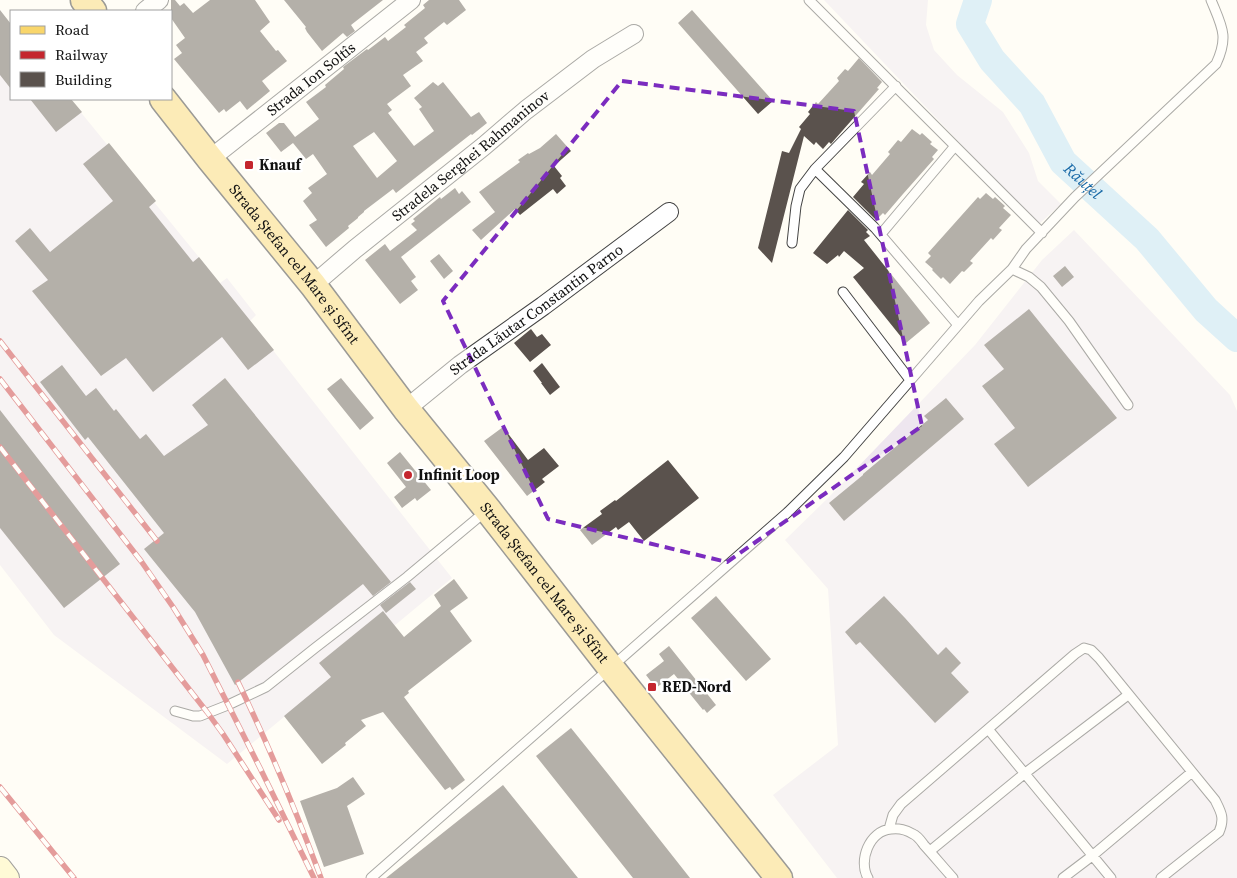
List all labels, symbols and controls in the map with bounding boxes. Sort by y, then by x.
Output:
legend [10,10,172,100]
text: Road [55,19,89,40]
street label: Strada Ion Soltîs [262,37,360,120]
text: Railway [55,44,108,65]
text: Building [55,69,112,90]
street label: Stradela Serghei Rahmaninov [387,85,554,226]
place label: Knauf [259,154,302,175]
water label: Răuțel [1059,157,1107,204]
marker: Knauf [243,159,255,171]
street label: Strada Ștefan cel Mare și Sfînt [225,179,365,348]
street label: Strada Lăutar Constantin Parno [445,239,627,380]
place label: Infinit Loop [418,464,500,485]
marker: Infinit Loop [402,469,414,481]
street label: Strada Ștefan cel Mare și Sfînt [476,497,614,667]
place label: RED-Nord [662,676,731,697]
marker: RED-Nord [646,681,658,693]

